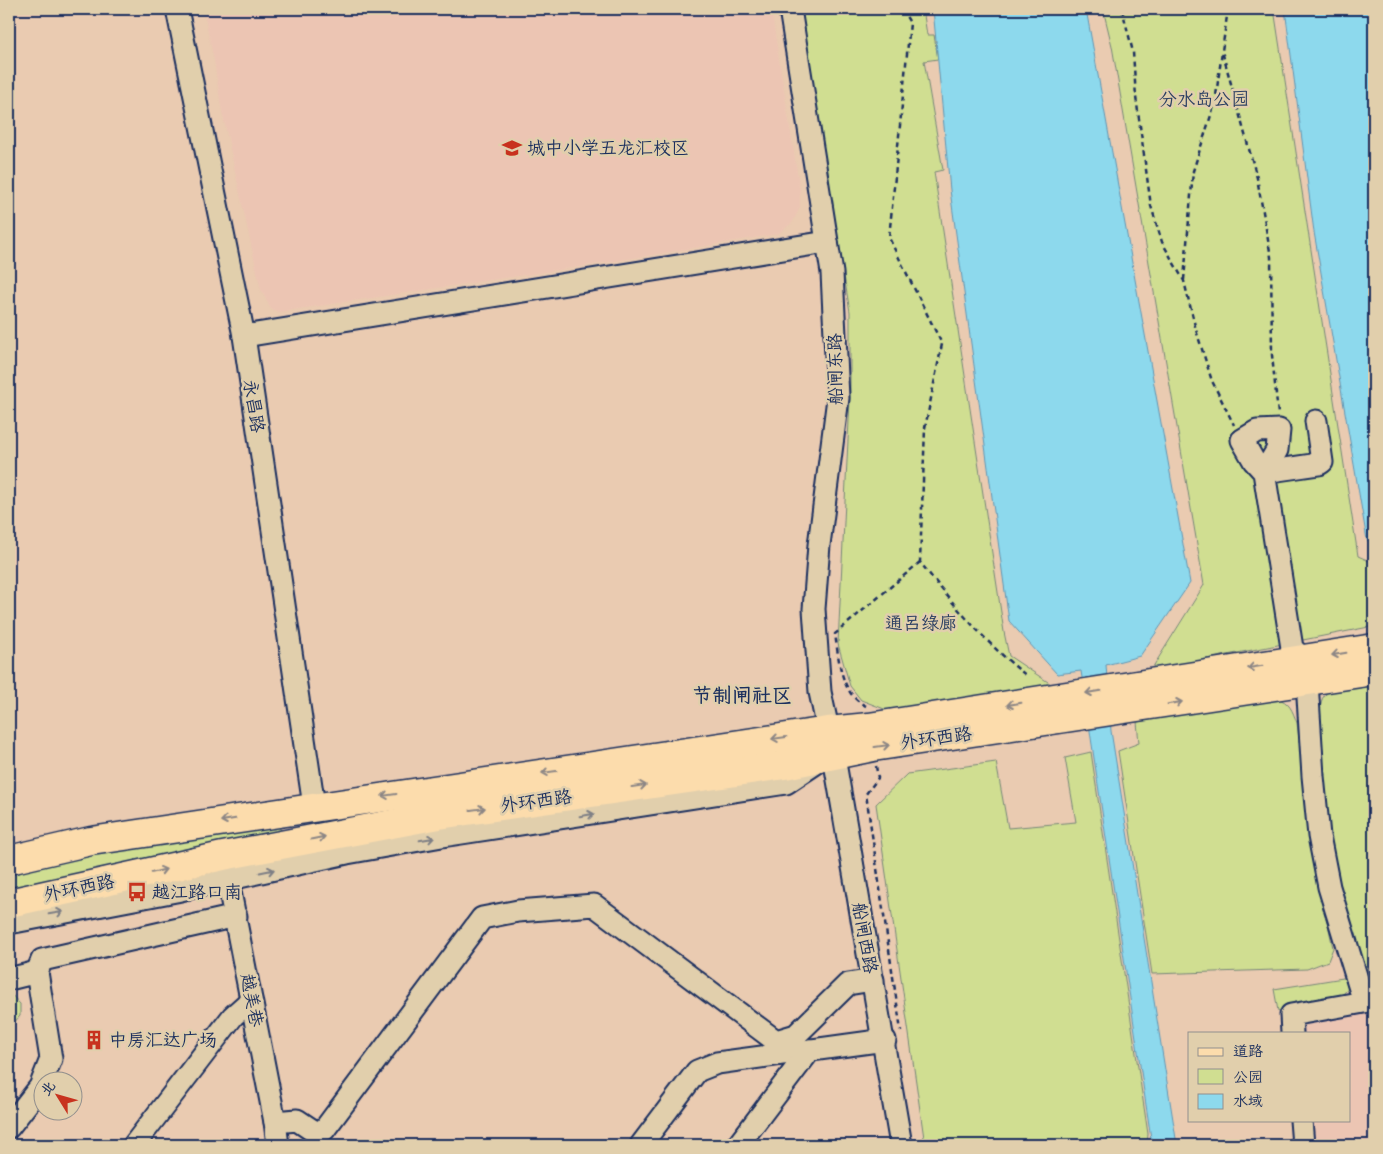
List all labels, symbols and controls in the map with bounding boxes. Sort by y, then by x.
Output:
park label: 分水岛公园 [1159,89,1249,110]
school or university icon: 城中小学五龙汇校区 [501,137,523,159]
place label: 城中小学五龙汇校区 [527,138,689,159]
street label: 船闸东路 [824,333,847,405]
street label: 永昌路 [239,378,268,434]
park label: 通吕绿廊 [885,613,957,634]
one-way arrow [1331,649,1347,659]
one-way arrow [1247,662,1263,672]
district label: 节制闸社区 [692,684,792,707]
one-way arrow [1085,687,1101,697]
one-way arrow [1167,697,1183,707]
one-way arrow [1006,700,1022,710]
street label: 外环西路 [899,723,973,754]
one-way arrow [772,733,788,743]
one-way arrow [873,741,889,751]
one-way arrow [542,767,558,777]
one-way arrow [631,781,647,791]
street label: 外环西路 [499,786,573,817]
one-way arrow [381,790,397,800]
one-way arrow [470,804,486,814]
one-way arrow [579,809,595,819]
one-way arrow [220,815,236,825]
one-way arrow [310,832,326,842]
one-way arrow [418,833,434,843]
one-way arrow [151,866,167,875]
one-way arrow [259,866,275,875]
street label: 外环西路 [42,871,117,906]
bus stop icon: 越江路口南 [126,881,148,903]
place label: 越江路口南 [152,882,242,903]
street label: 船闸西路 [848,901,881,975]
one-way arrow [48,908,64,918]
street label: 越美巷 [236,972,267,1029]
building icon: 中房汇达广场 [83,1029,105,1051]
place label: 中房汇达广场 [109,1030,217,1051]
legend [1188,1032,1350,1122]
text: 道路 [1233,1042,1263,1060]
text: 公园 [1233,1068,1263,1086]
north arrow [32,1072,82,1122]
text: 北 [37,1078,59,1099]
text: 水域 [1233,1092,1263,1110]

